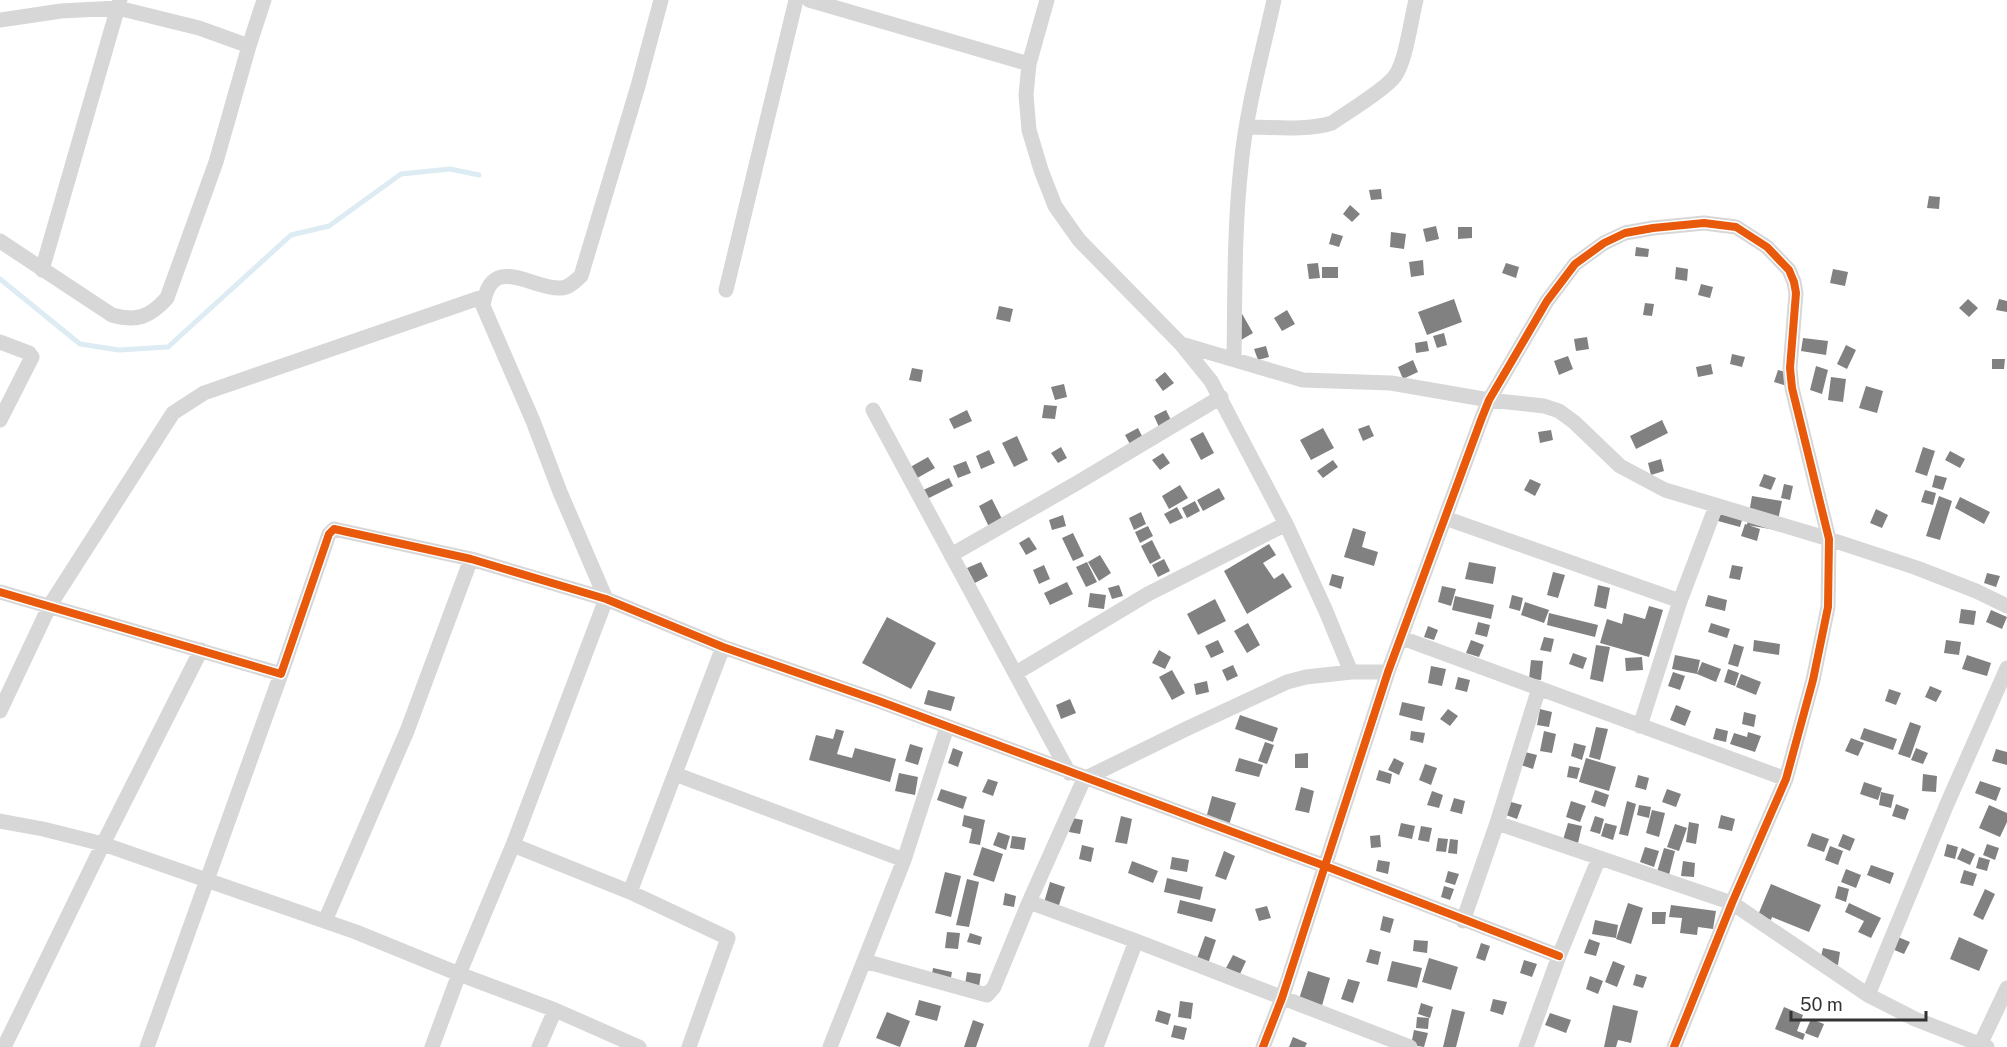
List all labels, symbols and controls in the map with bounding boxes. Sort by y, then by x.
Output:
scale bar [1791,984,1926,1022]
text: 50 m [1800,994,1843,1015]

